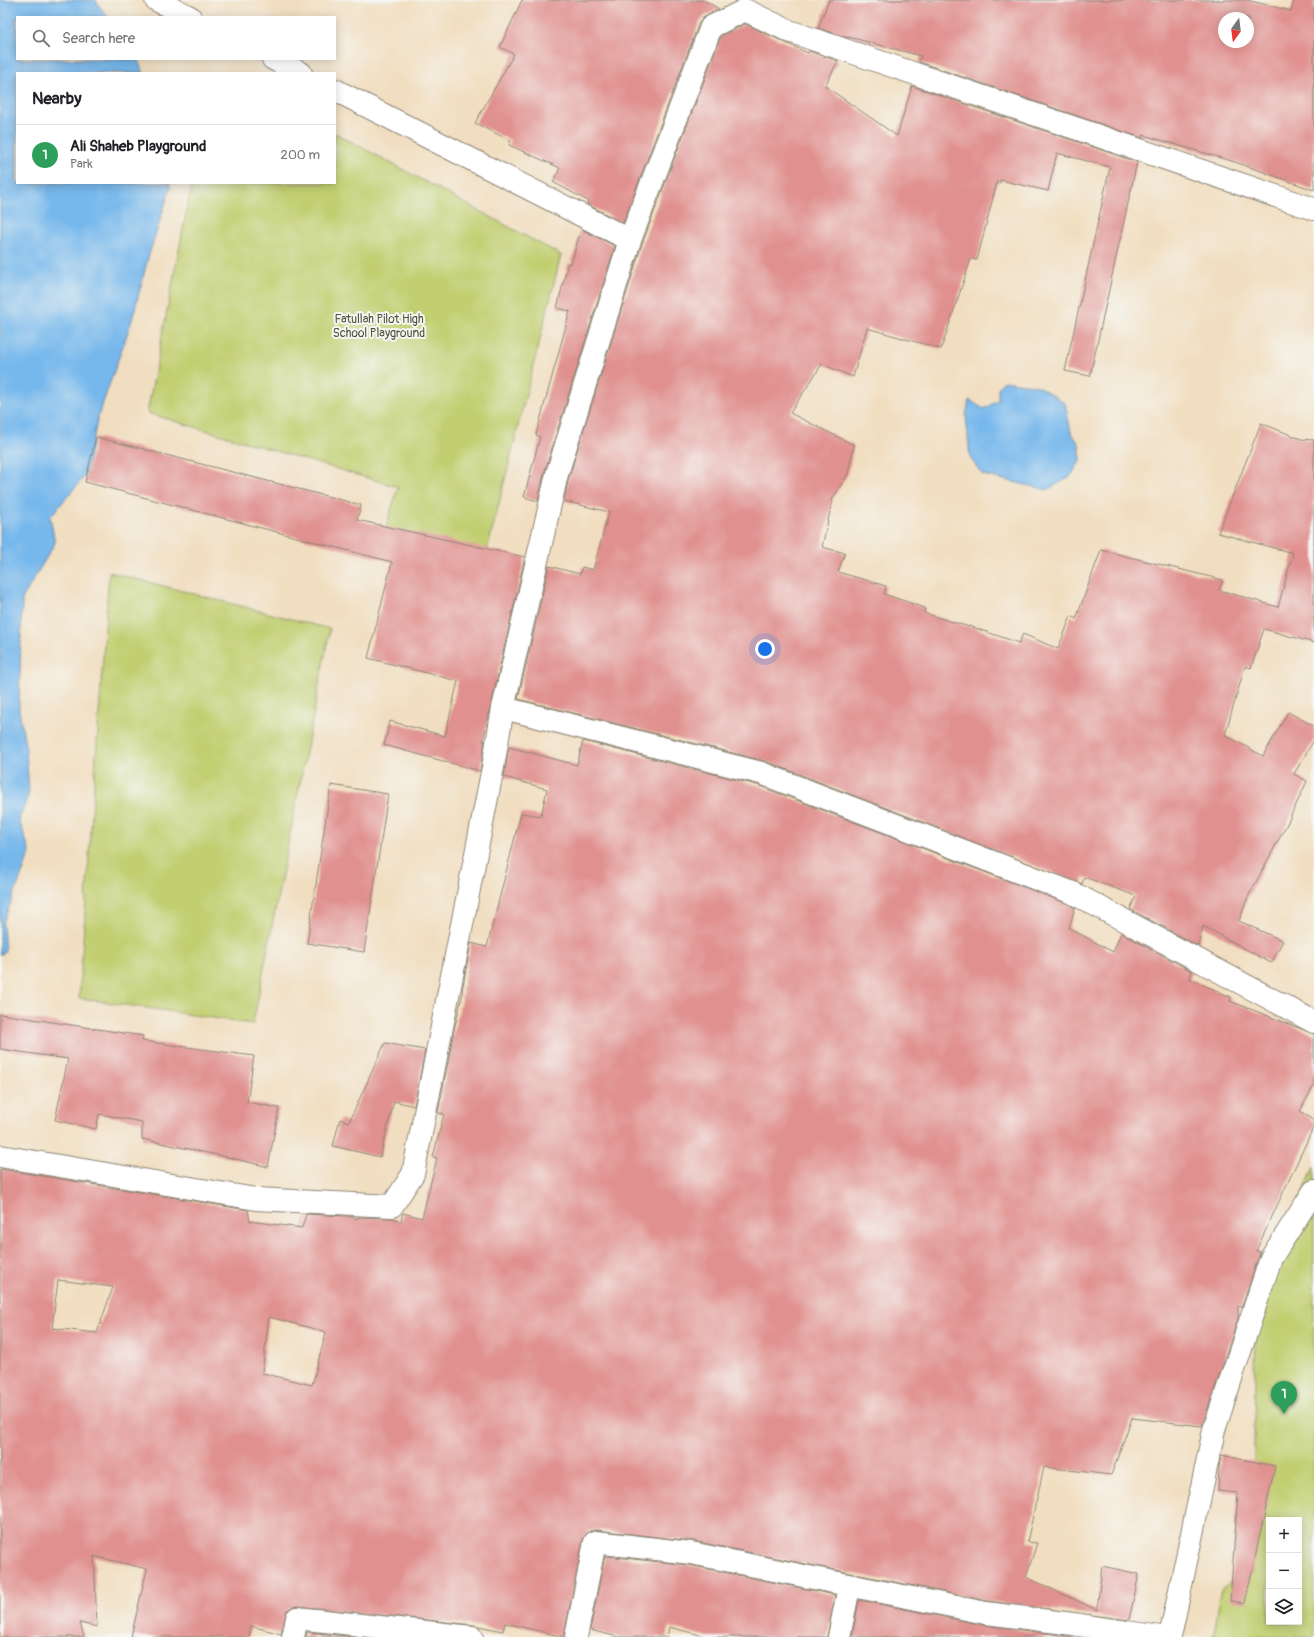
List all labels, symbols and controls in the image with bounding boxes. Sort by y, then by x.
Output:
north arrow [1218,12,1254,48]
search box [16,16,336,60]
icon: search [30,27,52,49]
text: Search here [62,29,135,48]
text: Nearby [32,88,81,109]
text: Ali Shaheb Playground [70,137,206,156]
text: 1 [42,147,48,163]
text: 200 m [281,147,320,163]
text: Park [70,156,93,172]
park label: Fatullah Pilot High School Playground [333,312,425,341]
your location [755,639,775,659]
pin: 1 [1271,1381,1297,1414]
map controls [1266,1517,1302,1625]
button: + [1266,1517,1302,1553]
button: − [1266,1553,1302,1589]
button: layers [1266,1589,1302,1625]

